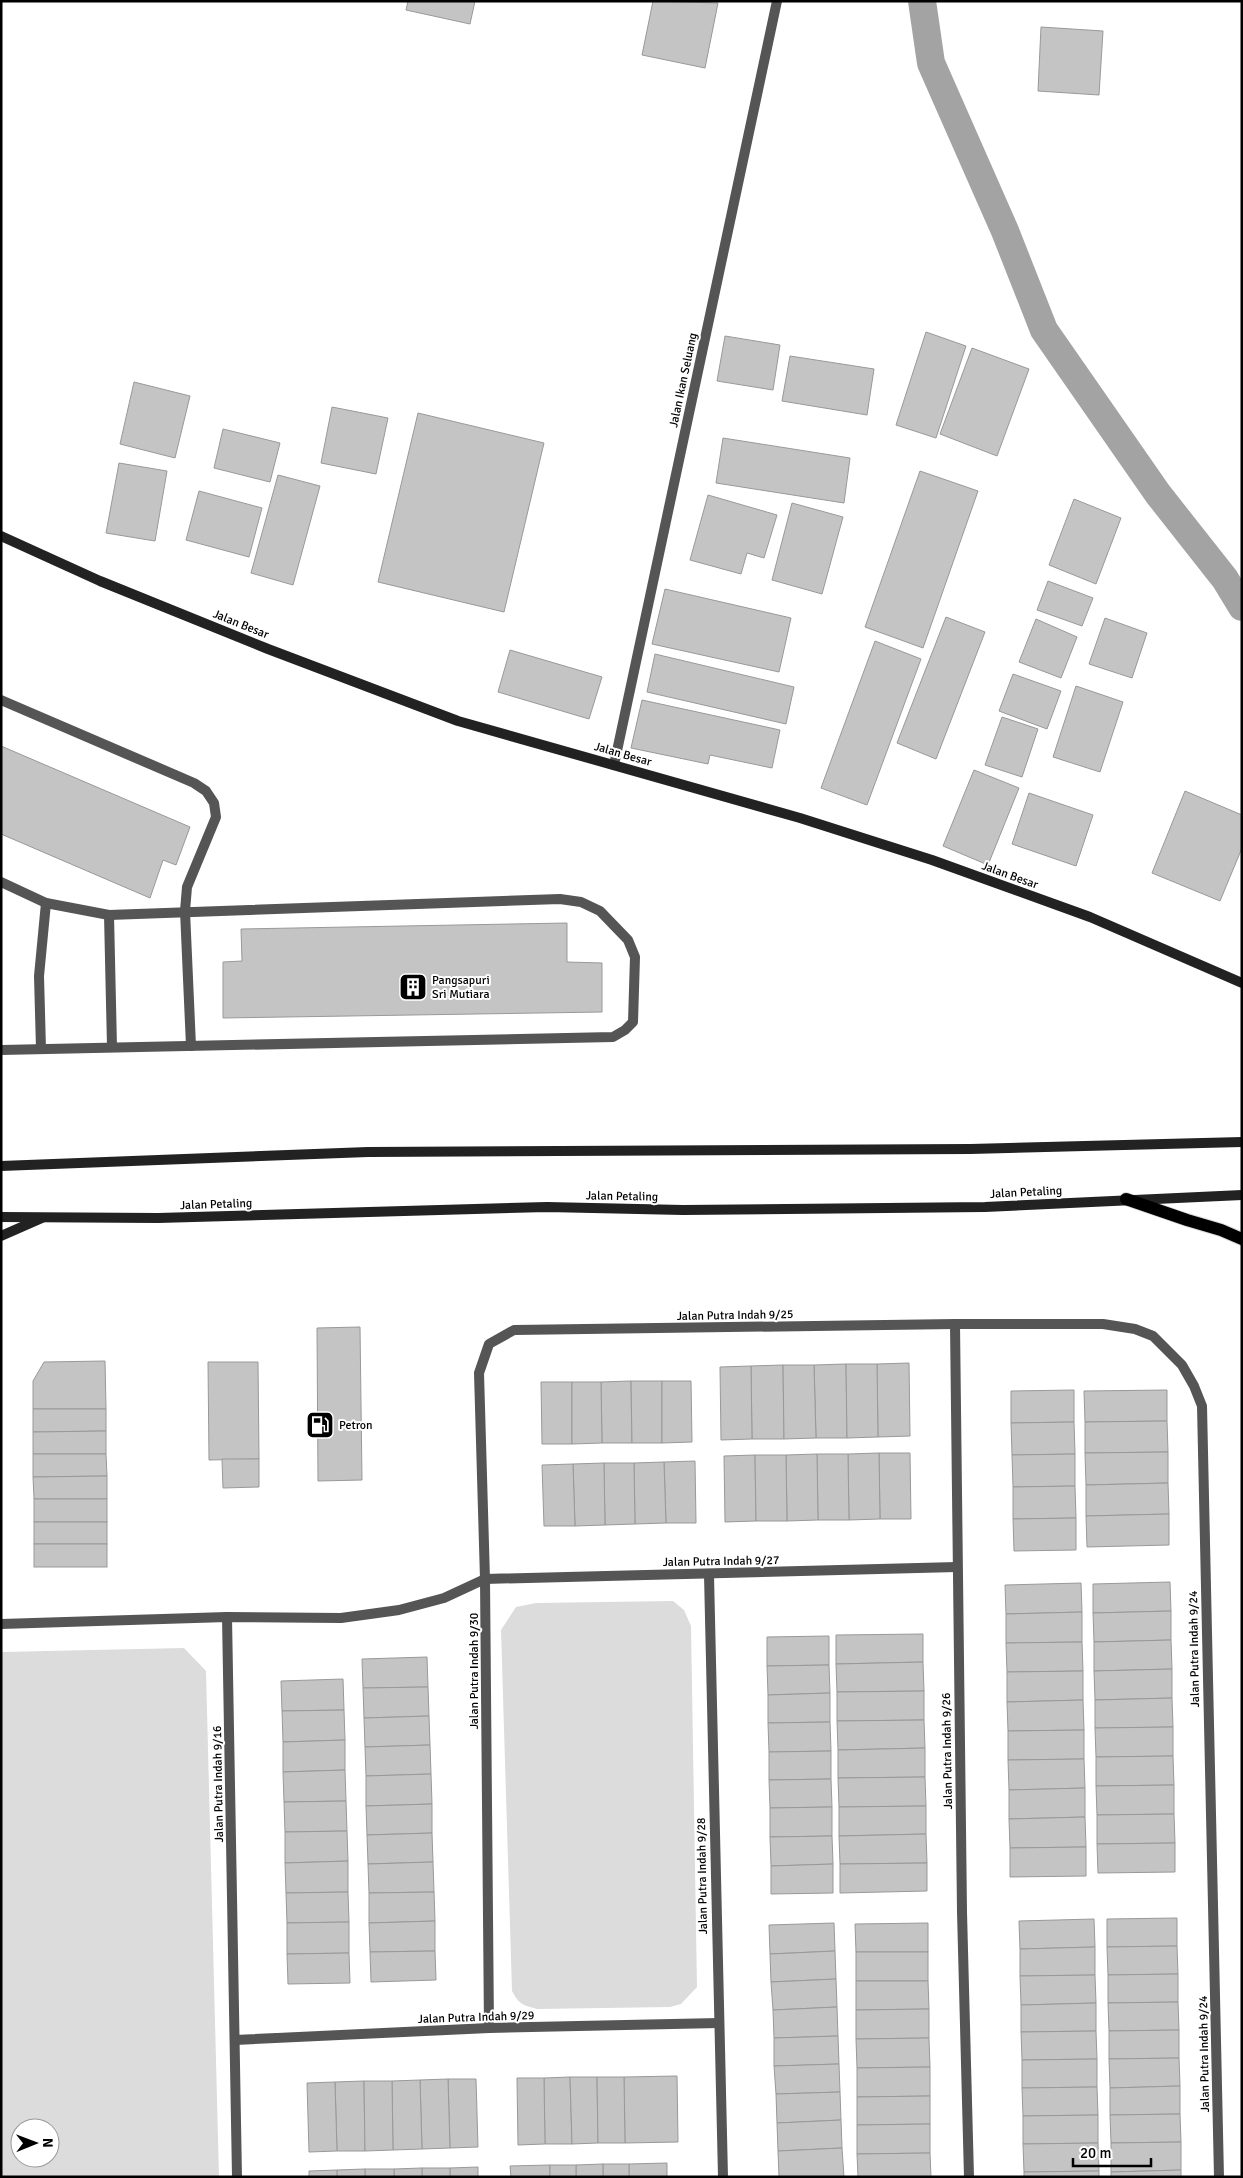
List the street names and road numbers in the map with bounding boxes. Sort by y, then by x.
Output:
street label: Jalan Ikan Seluang [666,331,701,429]
street label: Jalan Besar [211,606,272,643]
street label: Jalan Besar [592,739,654,770]
street label: Jalan Besar [980,858,1041,893]
street label: Jalan Petaling [990,1183,1063,1202]
street label: Jalan Petaling [586,1188,658,1205]
street label: Jalan Petaling [180,1196,252,1213]
street label: Jalan Putra Indah 9/25 [677,1307,793,1324]
street label: Jalan Putra Indah 9/27 [663,1553,779,1570]
street label: Jalan Putra Indah 9/24 [1186,1590,1203,1707]
street label: Jalan Putra Indah 9/30 [467,1613,482,1729]
street label: Jalan Putra Indah 9/26 [939,1693,956,1809]
street label: Jalan Putra Indah 9/16 [210,1726,227,1842]
street label: Jalan Putra Indah 9/28 [694,1818,711,1934]
street label: Jalan Putra Indah 9/24 [1196,1995,1213,2112]
street label: Jalan Putra Indah 9/29 [417,2008,535,2027]

